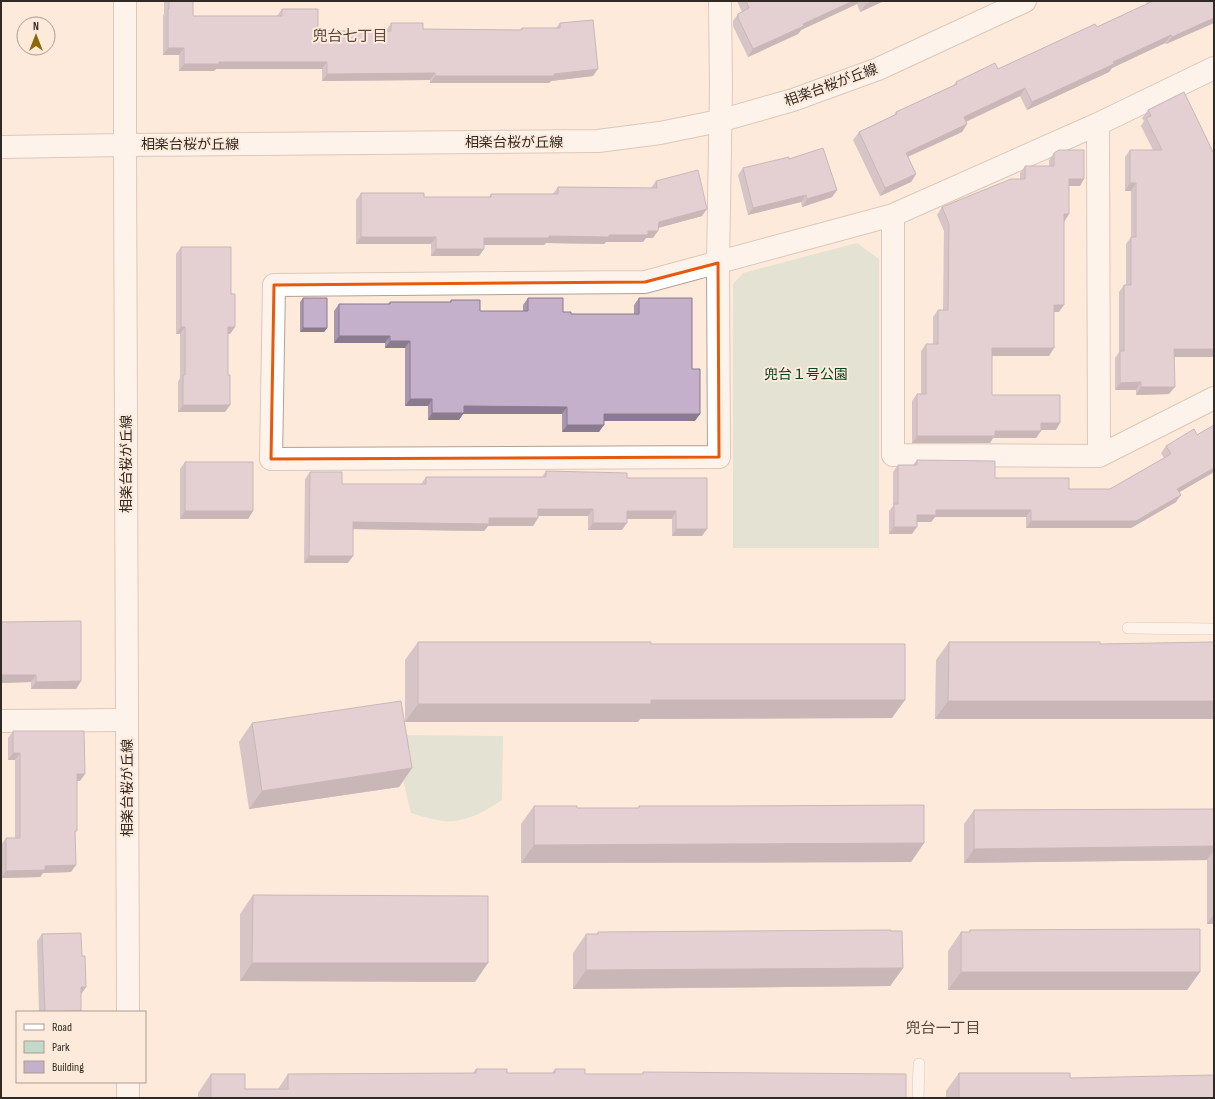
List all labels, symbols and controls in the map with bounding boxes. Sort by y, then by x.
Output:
north arrow [16,16,56,56]
text: N [33,20,39,33]
district label: 兜台七丁目 [312,27,388,46]
street label: 相楽台桜が丘線 [782,60,880,110]
street label: 相楽台桜が丘線 [465,134,563,151]
street label: 相楽台桜が丘線 [141,136,239,153]
park label: 兜台１号公園 [764,366,848,383]
street label: 相楽台桜が丘線 [118,415,135,513]
street label: 相楽台桜が丘線 [119,739,136,837]
legend [16,1011,146,1083]
district label: 兜台一丁目 [905,1019,981,1038]
text: Road [52,1020,72,1035]
text: Park [52,1040,70,1055]
text: Building [52,1060,84,1075]

